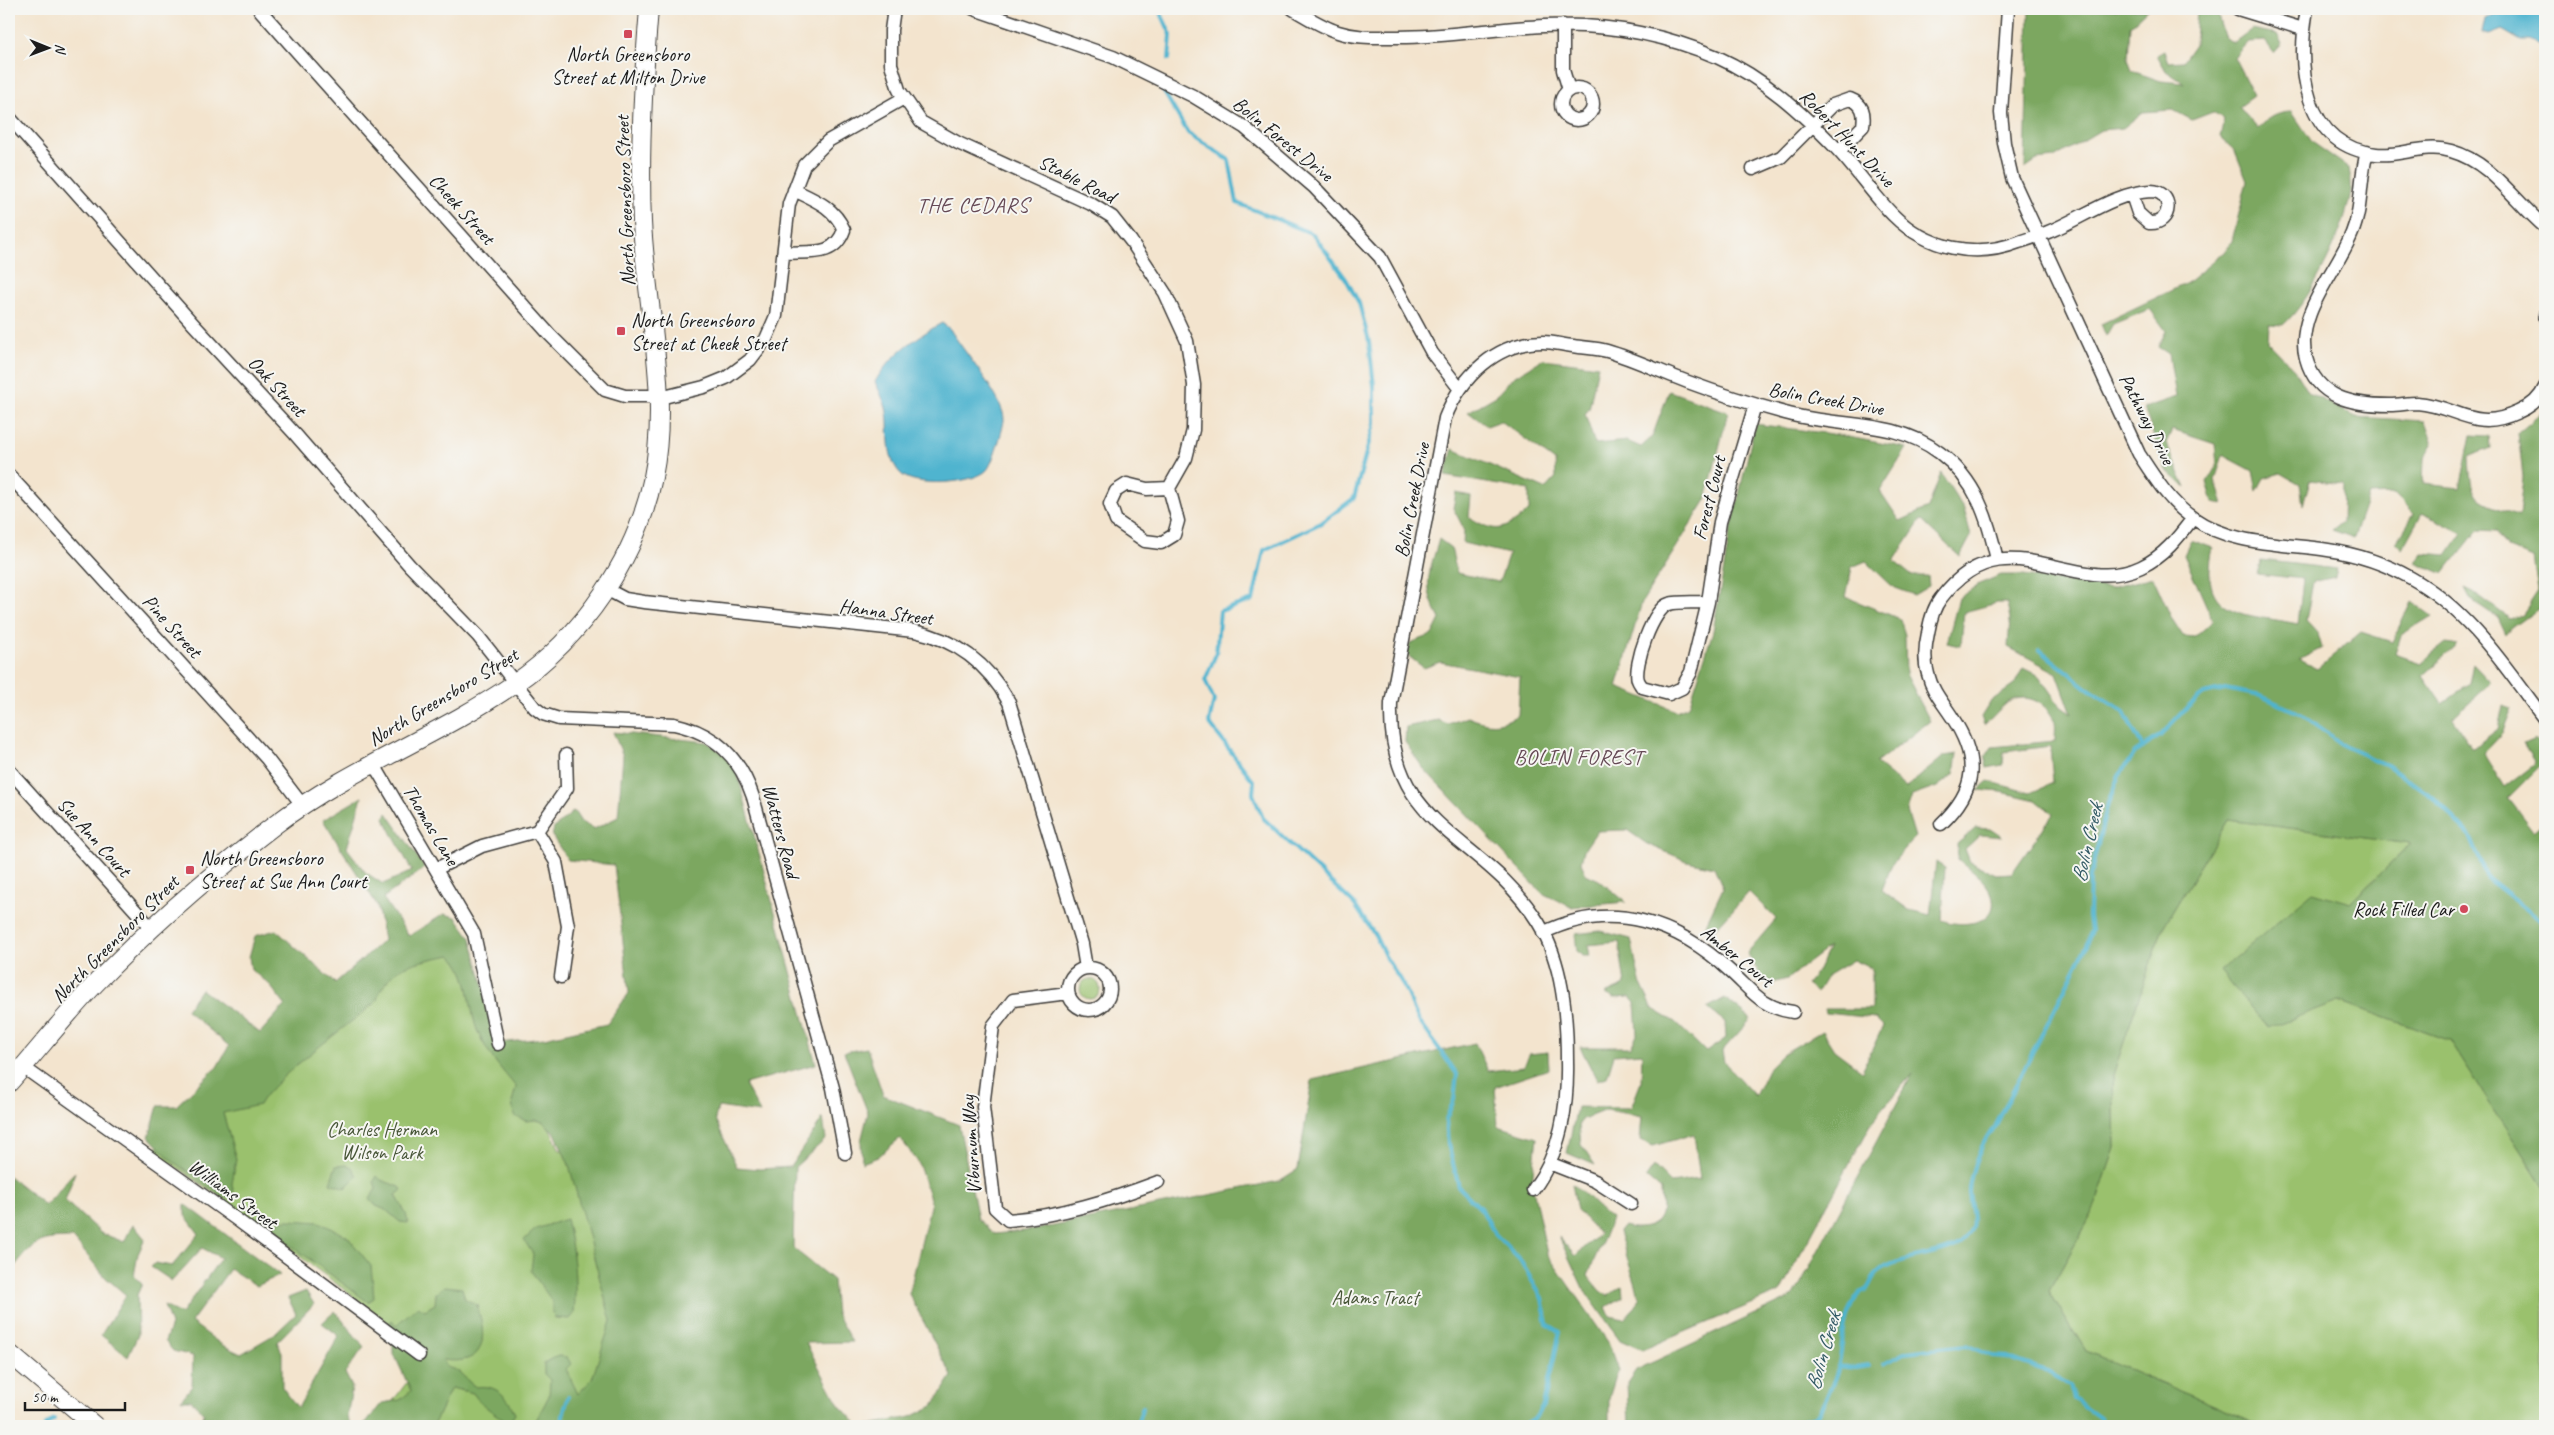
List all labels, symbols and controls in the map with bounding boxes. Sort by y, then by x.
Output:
north arrow [22,22,72,72]
marker: North Greensboro Street at Milton Drive [622,28,634,40]
place label: North Greensboro Street at Milton Drive [552,42,706,90]
text: N [52,44,69,55]
street label: Robert Hunt Drive [1794,84,1901,193]
street label: Bolin Forest Drive [1228,91,1339,188]
street label: North Greensboro Street [609,113,640,287]
street label: Stable Road [1034,149,1122,210]
street label: Cheek Street [424,168,502,251]
district label: THE CEDARS [917,192,1032,218]
place label: North Greensboro Street at Cheek Street [631,308,789,356]
marker: North Greensboro Street at Cheek Street [615,325,627,337]
street label: Oak Street [243,350,313,423]
street label: Pathway Drive [2113,369,2181,470]
street label: Bolin Creek Drive [1767,377,1887,422]
street label: Bolin Creek Drive [1389,439,1436,559]
street label: Forest Court [1687,451,1732,542]
street label: Pine Street [137,589,209,665]
street label: Hanna Street [838,593,937,631]
street label: North Greensboro Street [363,641,525,752]
district label: BOLIN FOREST [1514,744,1647,770]
street label: Thomas Lane [397,780,466,871]
street label: Watters Road [757,781,806,884]
street label: Sue Ann Court [52,792,138,884]
water label: Bolin Creek [2065,798,2109,885]
place label: North Greensboro Street at Sue Ann Court [200,846,369,894]
marker: North Greensboro Street at Sue Ann Court [184,864,196,876]
street label: North Greensboro Street [46,868,186,1008]
place label: Rock Filled Car [2353,897,2456,922]
marker: Rock Filled Car [2458,903,2470,915]
street label: Amber Court [1696,919,1780,994]
street label: Viburnum Way [955,1093,987,1195]
park label: Charles Herman Wilson Park [327,1117,438,1165]
street label: Williams Street [184,1153,284,1236]
park label: Adams Tract [1332,1285,1422,1310]
water label: Bolin Creek [1800,1306,1847,1393]
scale bar [25,1380,125,1412]
text: 50 m [32,1388,59,1407]

